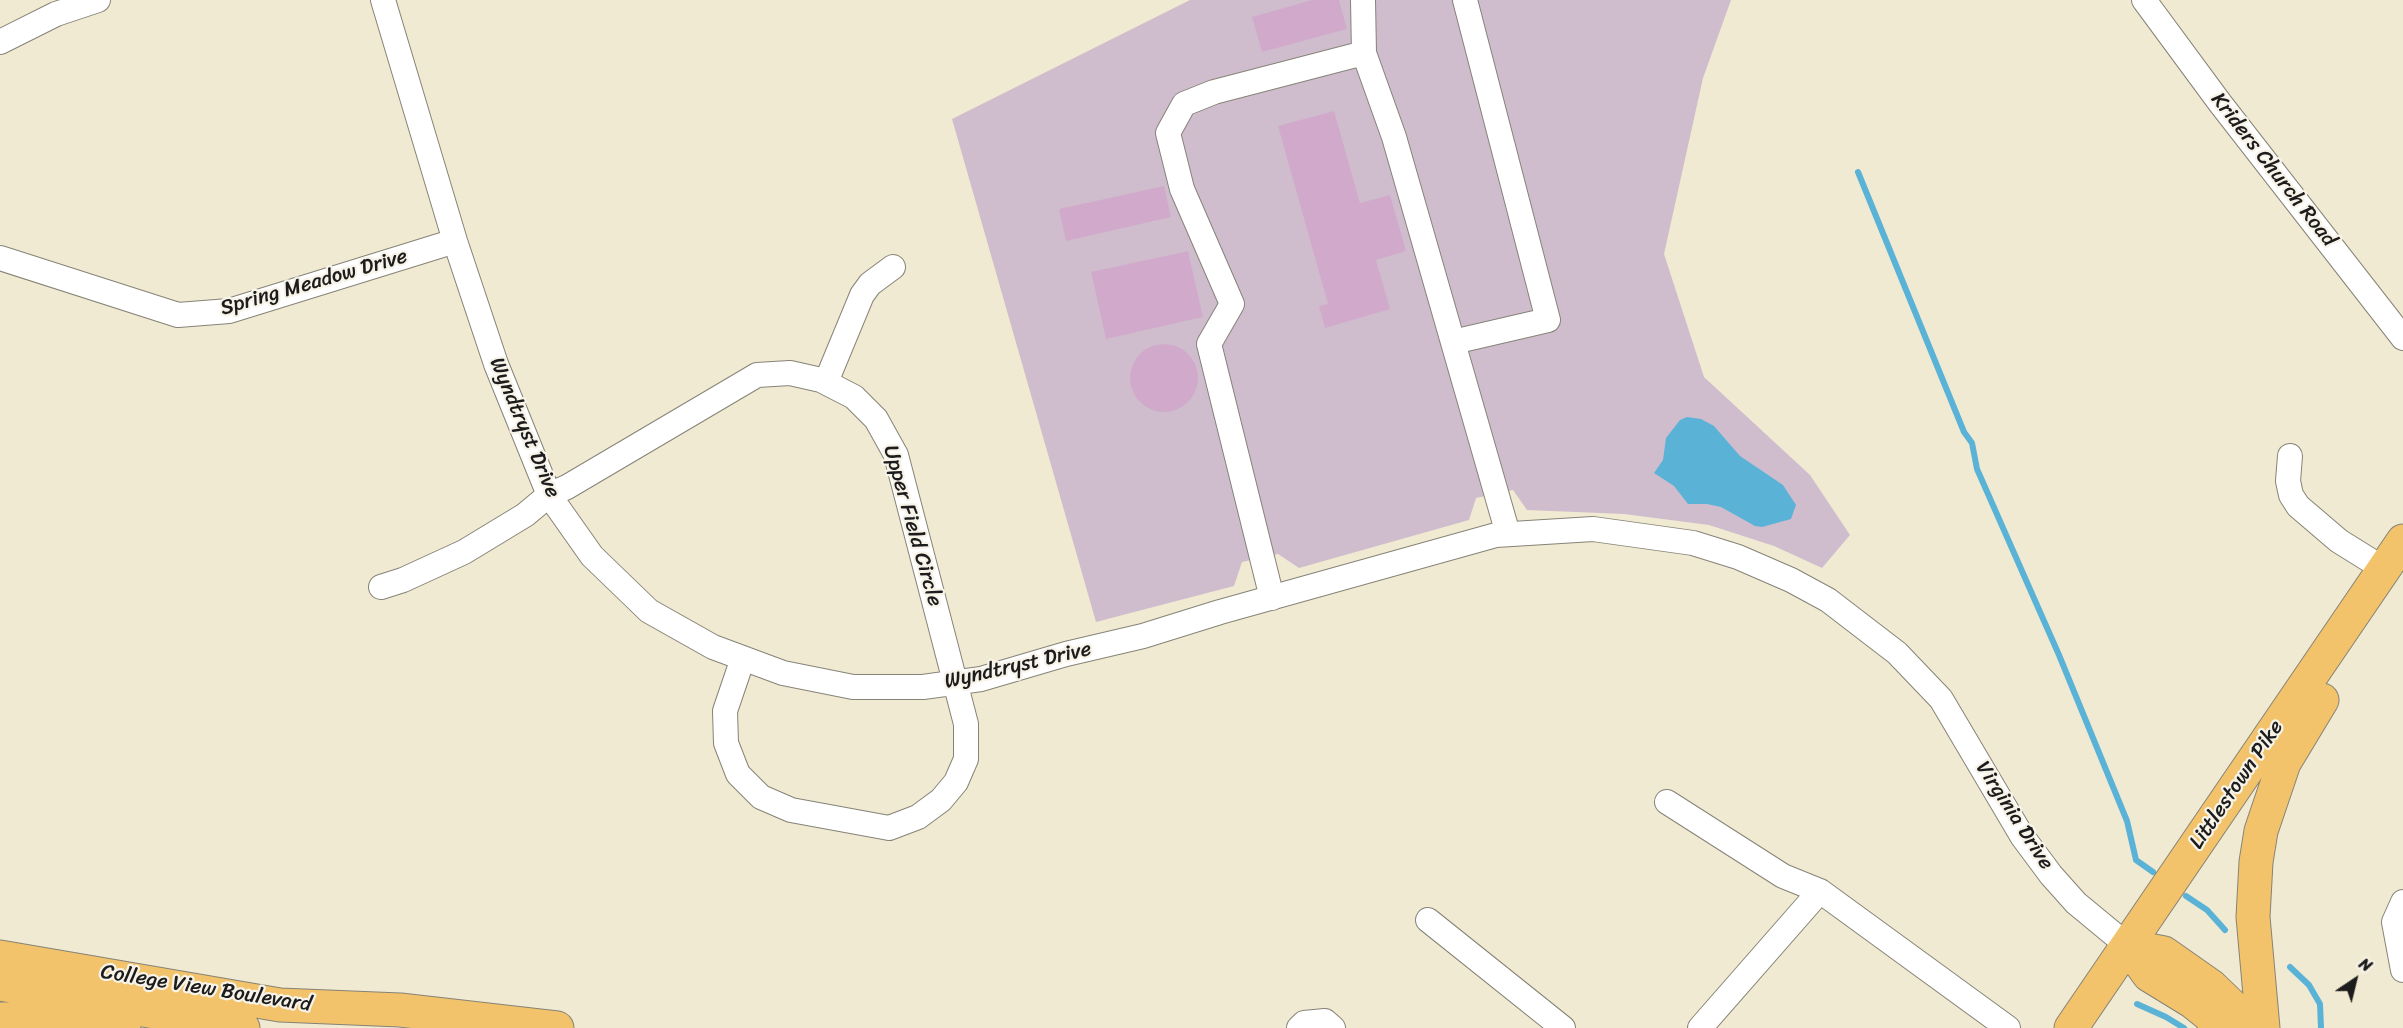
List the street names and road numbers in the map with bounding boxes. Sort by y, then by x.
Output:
street label: Kriders Church Road [2205,88,2341,252]
street label: Spring Meadow Drive [217,244,411,322]
street label: Wyndtryst Drive [483,354,565,502]
street label: Upper Field Circle [877,443,947,609]
street label: Wyndtryst Drive [942,637,1094,695]
street label: Littlestown Pike [2185,716,2289,854]
street label: Virginia Drive [1970,757,2058,875]
street label: College View Boulevard [99,960,313,1018]

